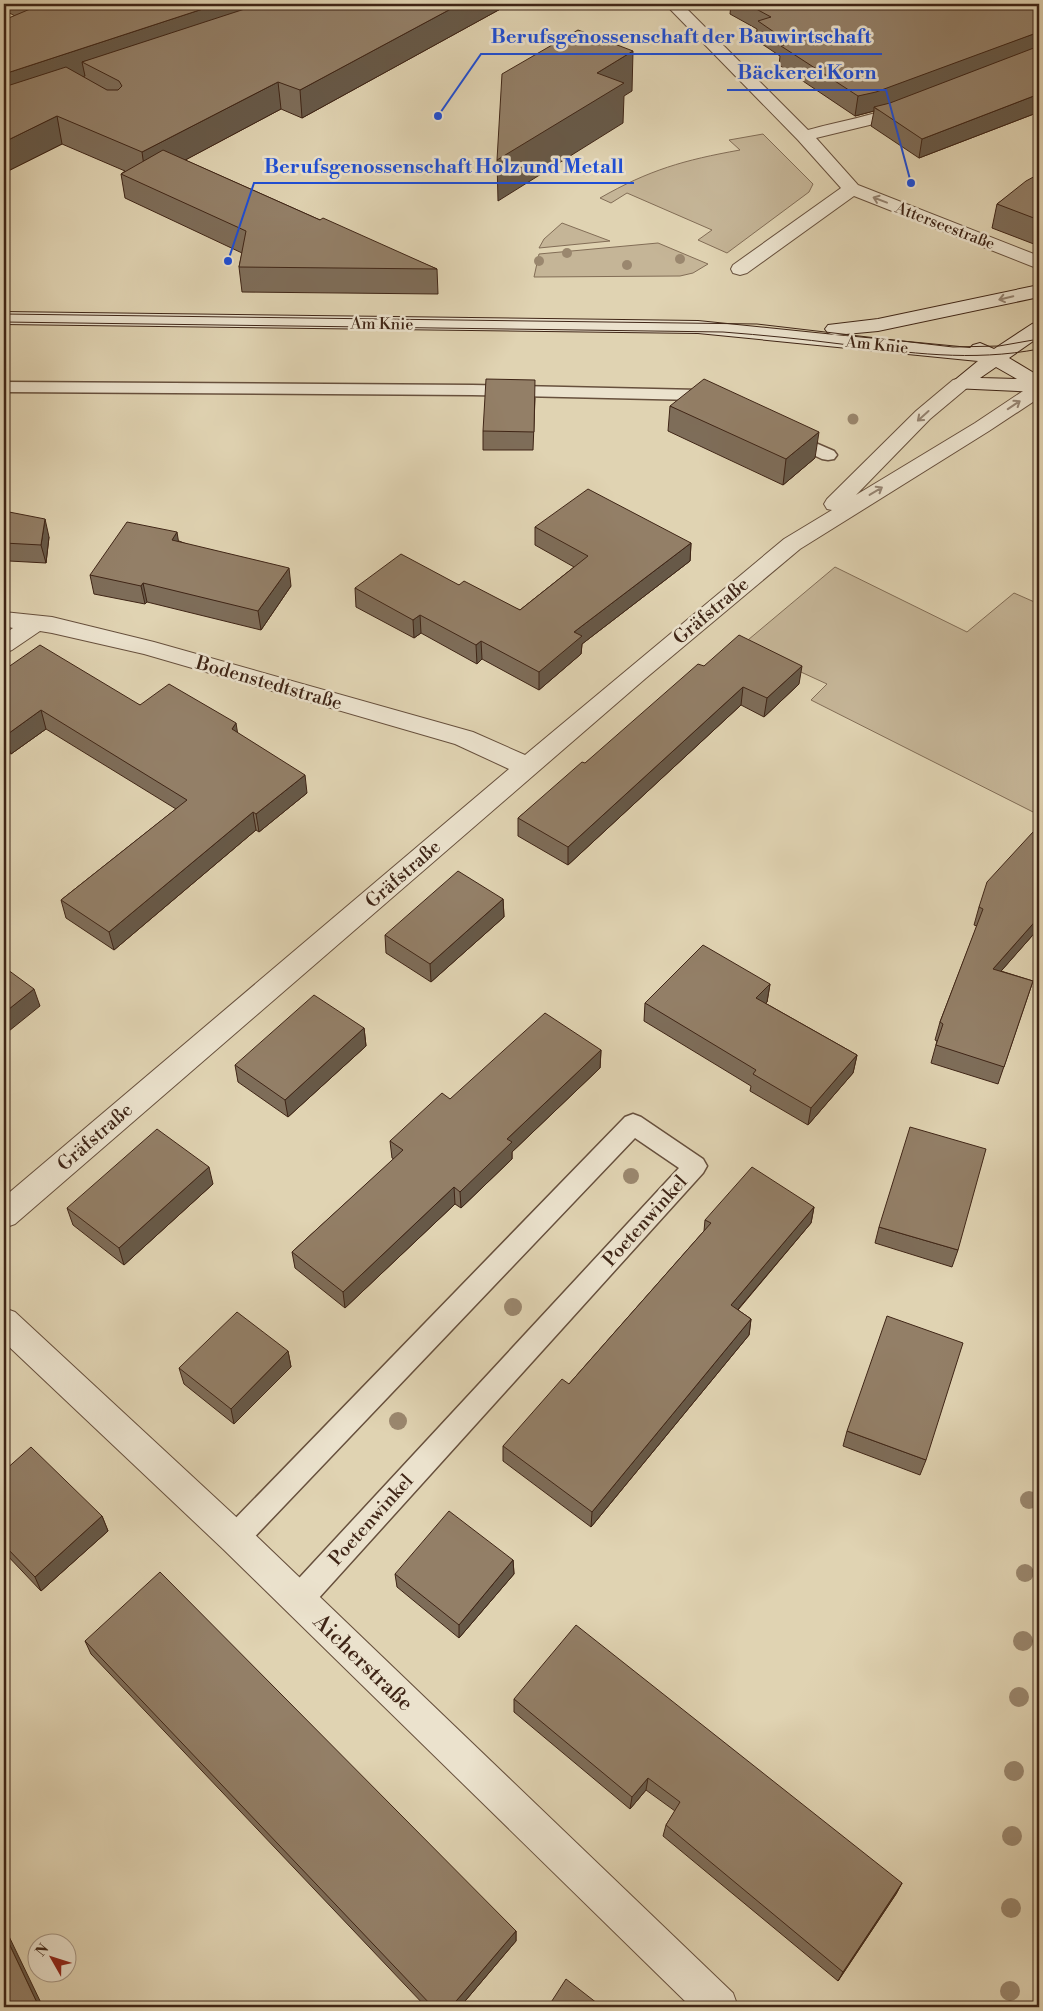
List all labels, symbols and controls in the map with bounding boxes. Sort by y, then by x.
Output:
callout: Berufsgenossenschaft der Bauwirtschaft [481,19,882,54]
text: Berufsgenossenschaft der Bauwirtschaft [491,25,872,50]
callout: Bäckerei Korn [727,55,886,90]
text: Bäckerei Korn [737,61,877,86]
callout: Berufsgenossenschaft Holz und Metall [254,148,634,183]
text: Berufsgenossenschaft Holz und Metall [264,155,624,180]
one-way arrow [873,195,888,204]
street label: Atterseestraße [891,197,998,254]
one-way arrow [998,294,1014,303]
street label: Am Knie [349,313,414,335]
street label: Am Knie [844,332,909,358]
one-way arrow [1007,400,1021,410]
one-way arrow [917,410,930,422]
one-way arrow [869,485,883,495]
street label: Gräfstraße [668,572,754,650]
street label: Bodenstedtstraße [192,650,345,715]
street label: Gräfstraße [360,835,446,913]
street label: Gräfstraße [52,1098,138,1176]
street label: Poetenwinkel [598,1170,693,1272]
street label: Poetenwinkel [324,1469,419,1571]
street label: Aicherstraße [307,1608,419,1717]
north arrow [28,1934,78,1984]
text: N [32,1940,53,1960]

